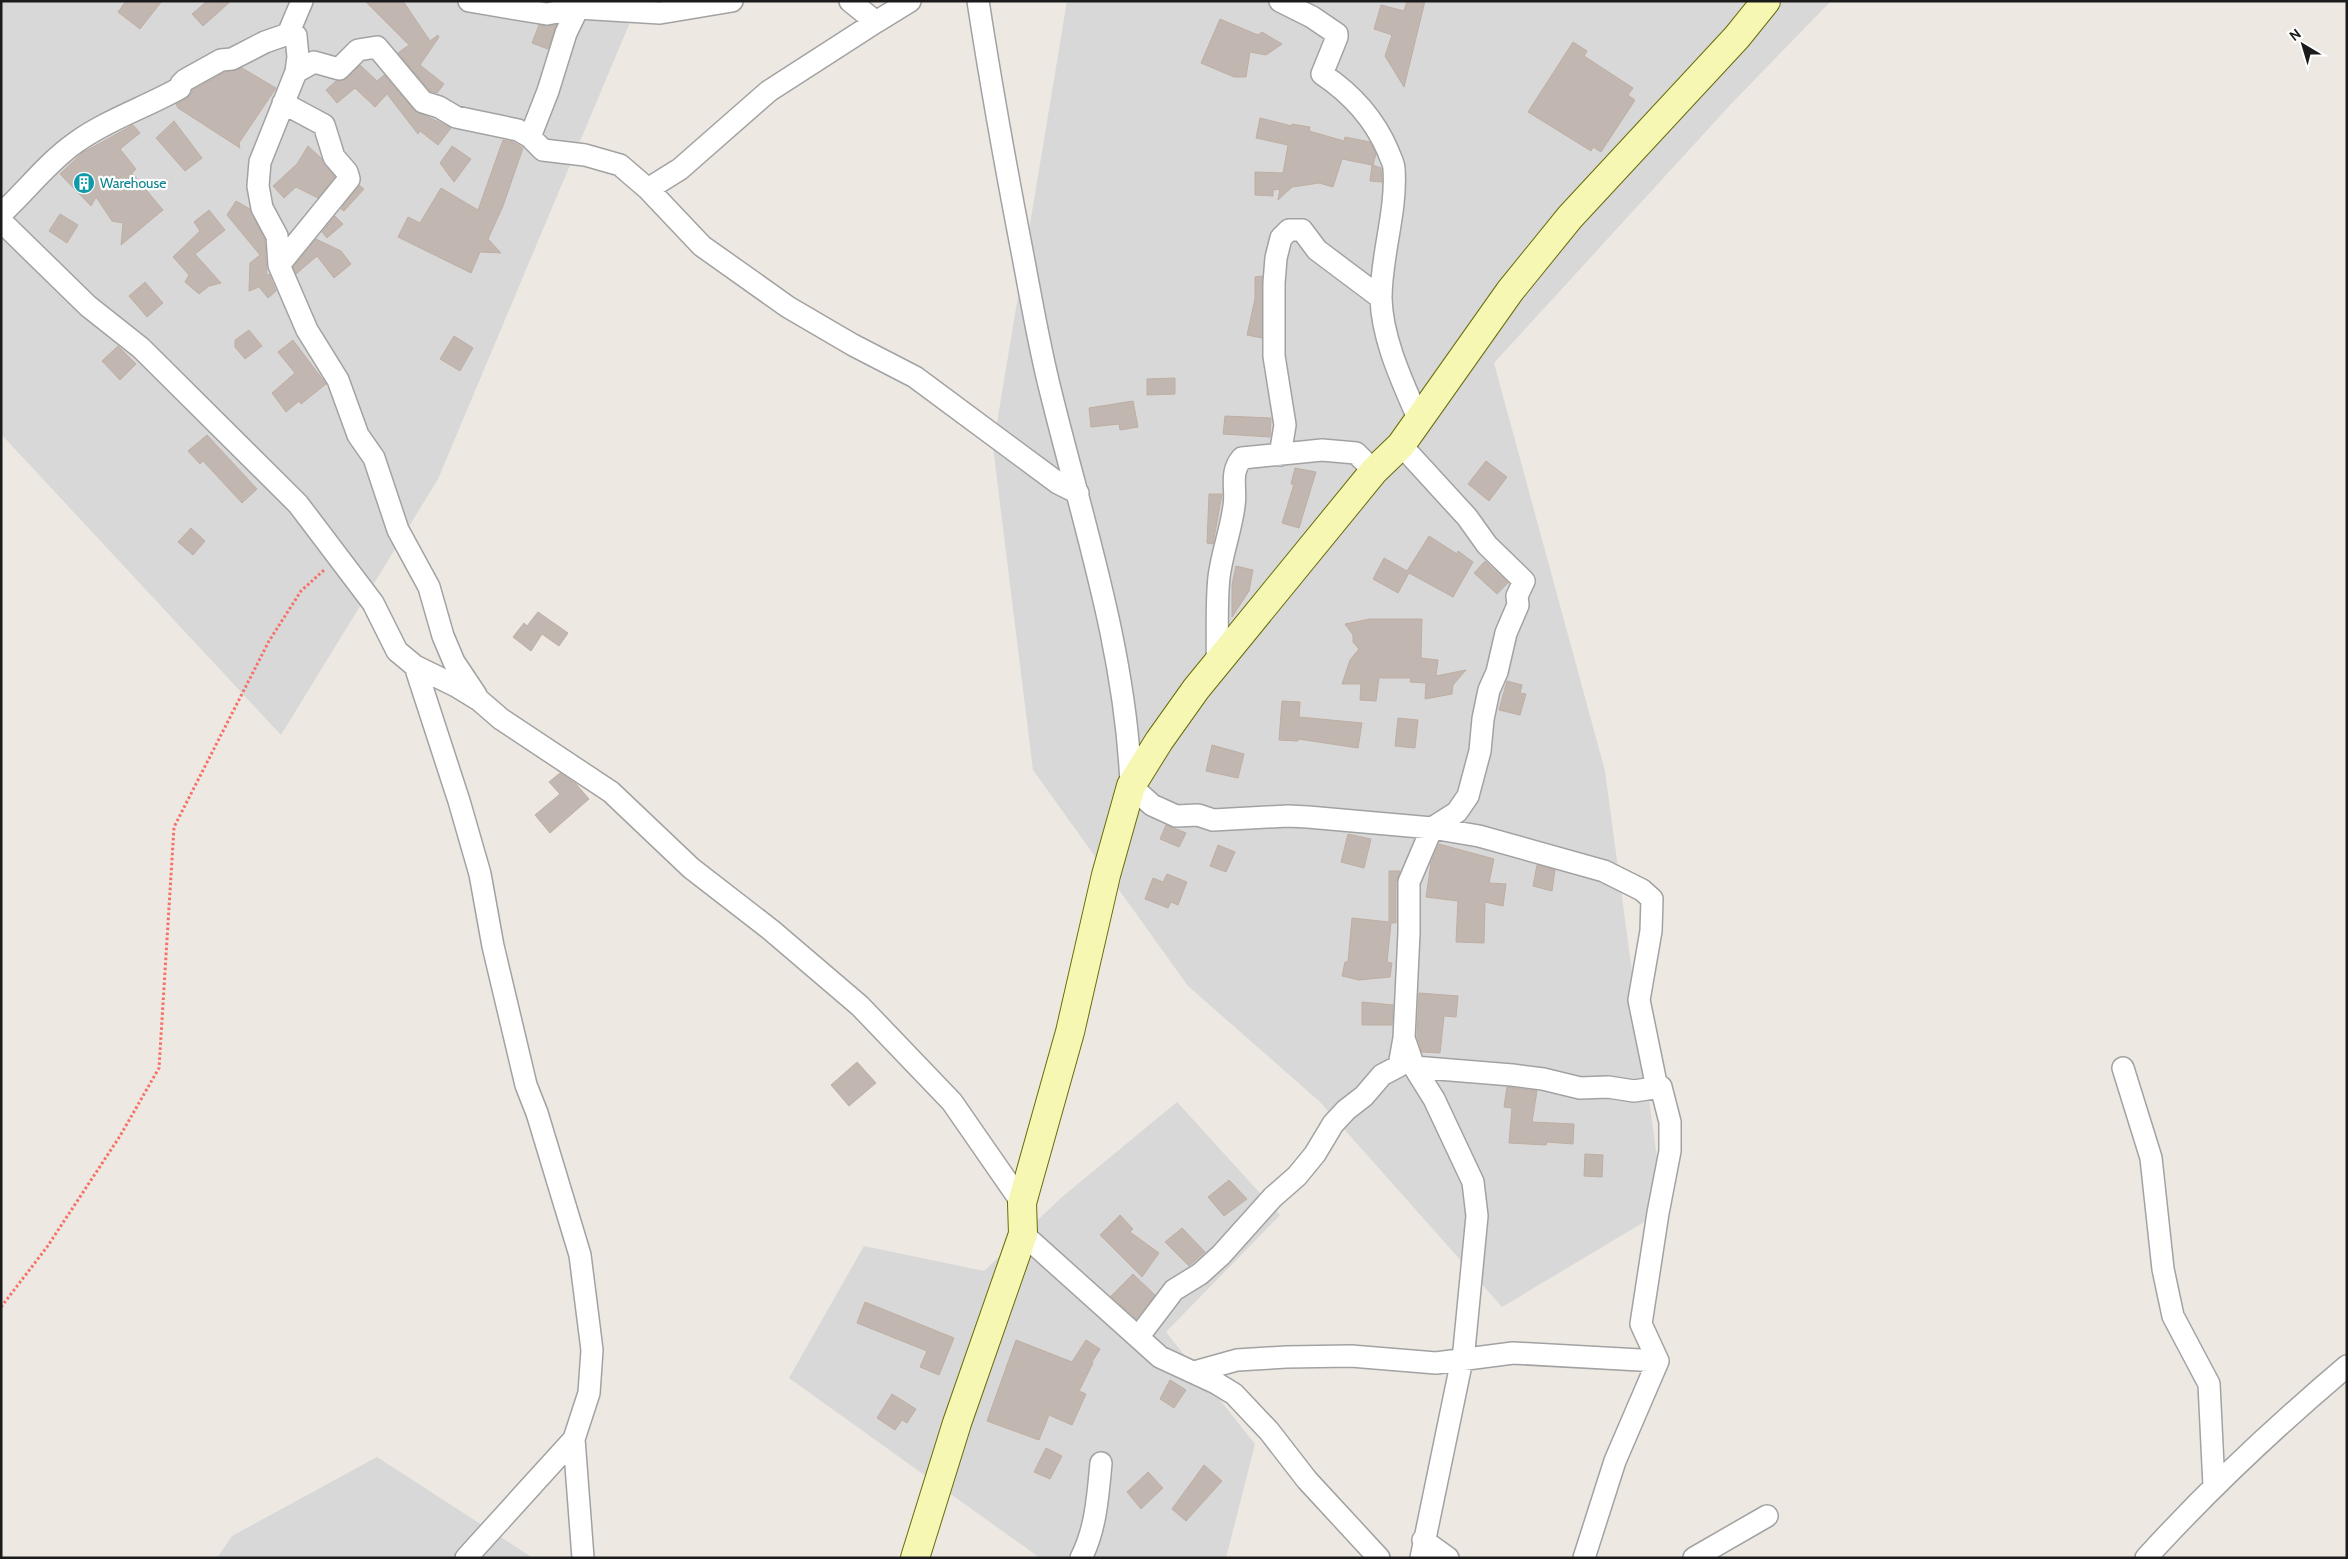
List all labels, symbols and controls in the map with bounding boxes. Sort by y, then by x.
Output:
north arrow [2278,20,2328,70]
text: N [2286,25,2304,45]
building icon: Warehouse [72,171,96,195]
place label: Warehouse [100,174,166,192]

